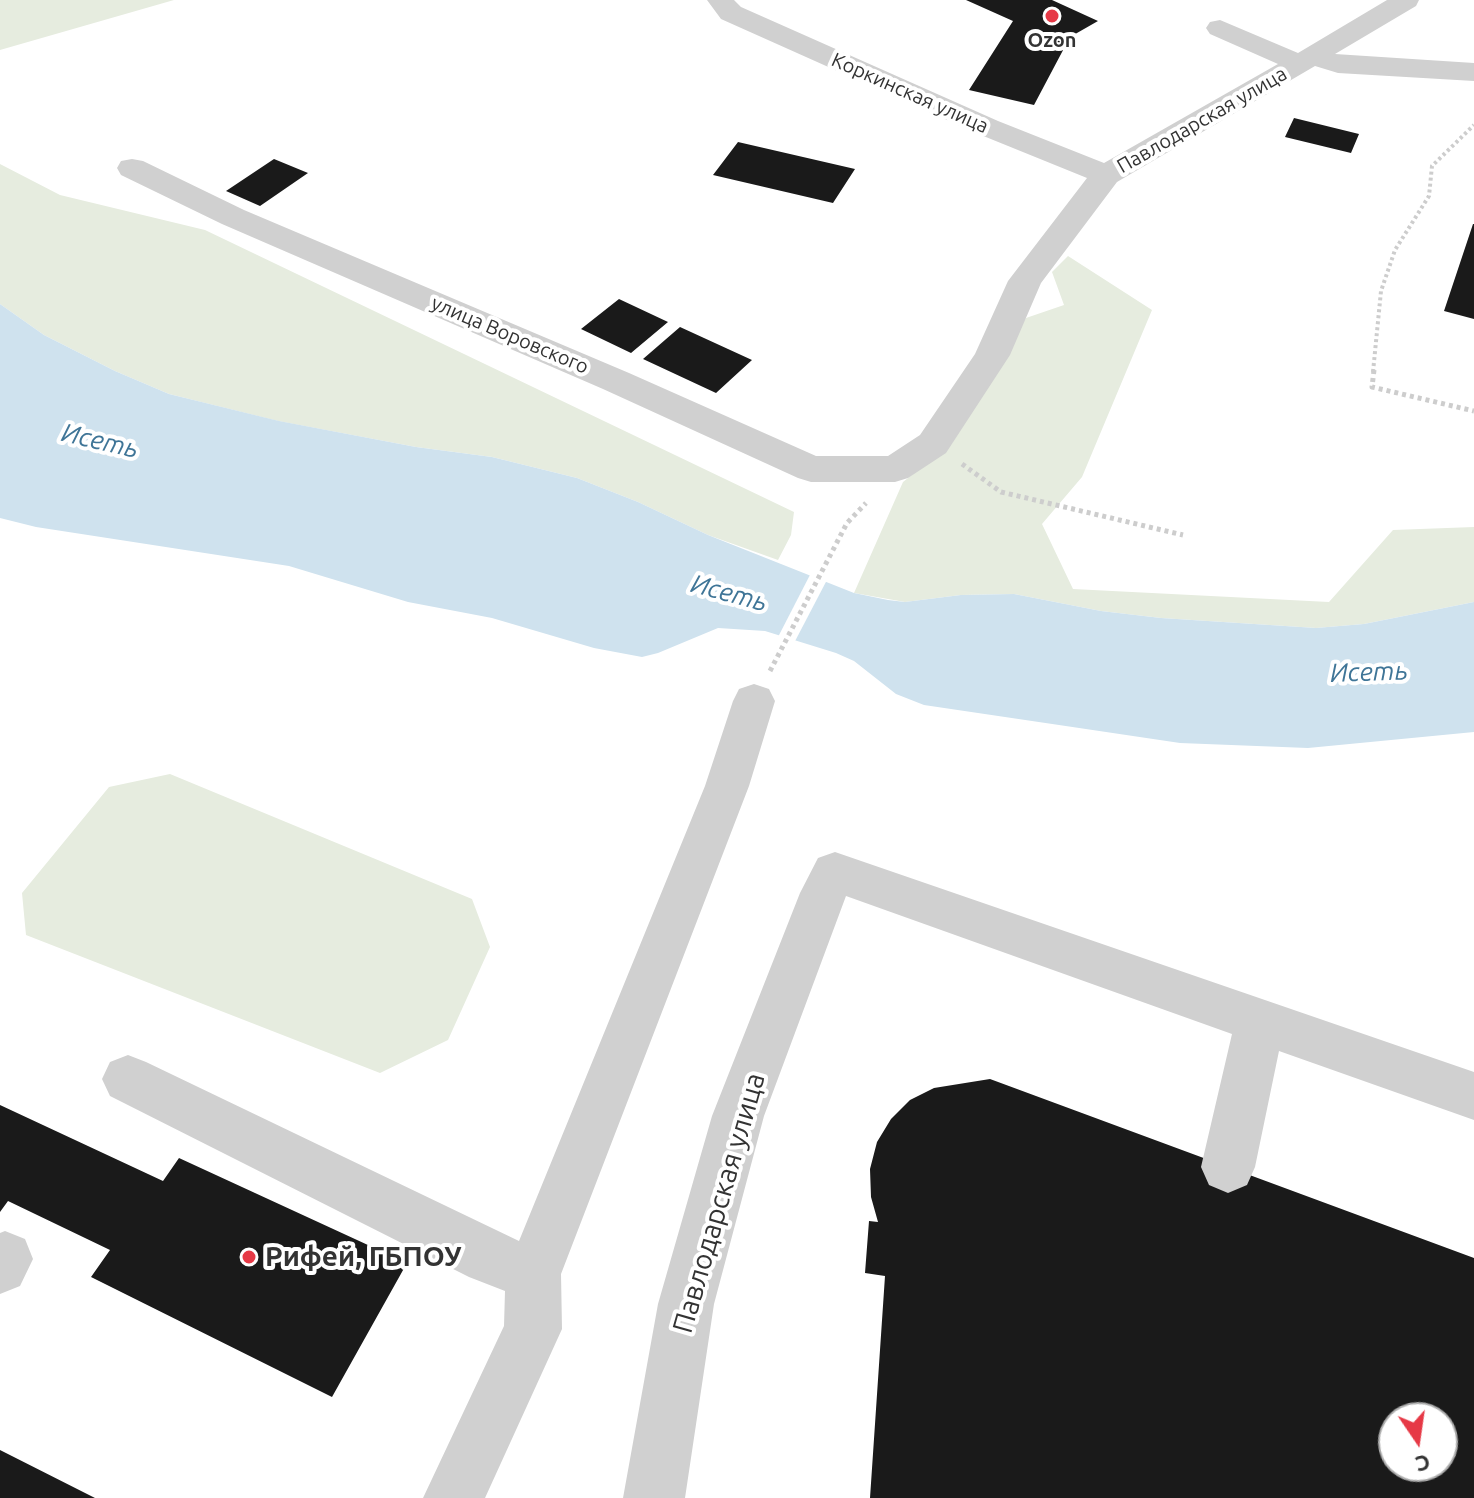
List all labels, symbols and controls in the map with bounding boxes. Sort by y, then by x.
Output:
marker: Ozon [1043,7,1061,25]
place label: Ozon [1027,28,1077,52]
street label: Коркинская улица [828,48,992,138]
street label: Павлодарская улица [1113,62,1291,178]
street label: улица Воровского [428,291,592,379]
water label: Исеть [59,417,141,465]
water label: Исеть [687,568,771,618]
water label: Исеть [1330,655,1408,689]
street label: Павлодарская улица [666,1069,772,1337]
place label: Рифей, ГБПОУ [265,1240,462,1274]
marker: Рифей, ГБПОУ [240,1248,258,1266]
north arrow [1378,1402,1458,1482]
text: С [1413,1450,1433,1478]

